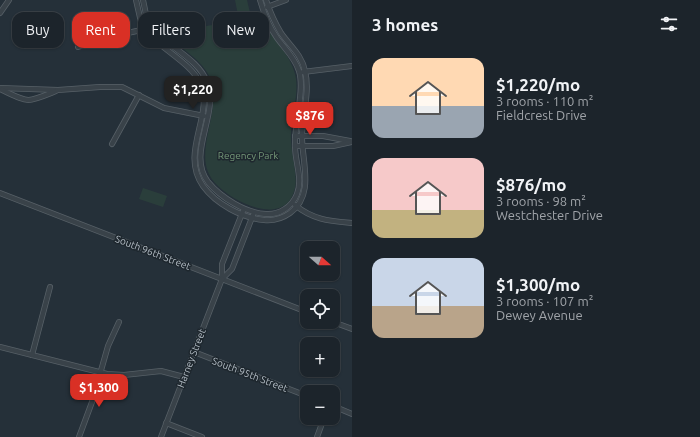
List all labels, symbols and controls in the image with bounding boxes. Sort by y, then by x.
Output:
chip: Buy [12,12,64,48]
chip: Rent [72,12,130,48]
chip: Filters [138,12,205,48]
chip: New [213,12,269,48]
icon: filters [658,13,680,35]
text: 3 homes [372,15,438,34]
icon: home [404,74,452,122]
text: $1,220/mo [496,75,580,94]
pin: $1,220 [160,76,226,110]
text: $1,220 [173,82,213,96]
text: 3 rooms · 110 m² [496,94,593,108]
pin: $876 [286,102,334,136]
text: $876 [295,108,325,122]
text: Fieldcrest Drive [496,108,587,122]
park label: Regency Park [218,150,278,161]
icon: home [404,174,452,222]
text: $876/mo [496,175,566,194]
text: 3 rooms · 98 m² [496,194,586,208]
text: Westchester Drive [496,208,603,222]
street label: South 96th Street [114,233,192,272]
north arrow [300,241,340,281]
map controls [300,241,340,425]
icon: home [404,274,452,322]
text: $1,300/mo [496,275,580,294]
button: locate [300,289,340,329]
text: 3 rooms · 107 m² [496,294,593,308]
text: Dewey Avenue [496,308,583,322]
street label: Harney Street [175,327,208,389]
button: + [300,337,340,377]
street label: South 95th Street [211,355,289,394]
pin: $1,300 [66,374,132,408]
text: $1,300 [79,380,119,394]
button: − [300,385,340,425]

